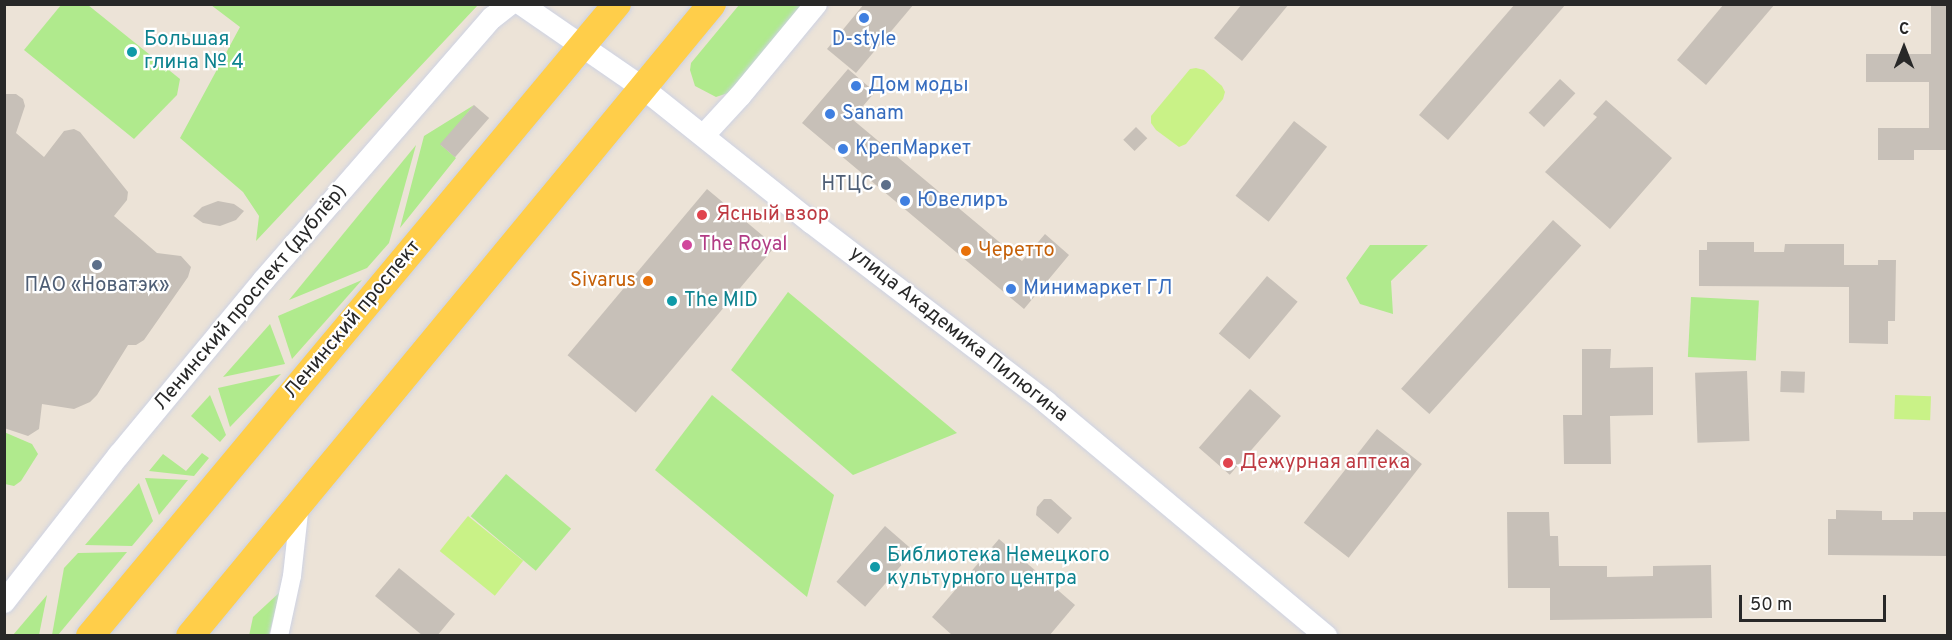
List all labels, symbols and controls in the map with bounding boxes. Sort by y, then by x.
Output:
marker: D-style [857,11,871,25]
north arrow [1874,18,1934,78]
text: С [1899,20,1909,40]
place label: Большая глина № 4 [144,28,244,75]
place label: D-style [832,28,896,52]
marker: Большая глина № 4 [125,45,139,59]
place label: Дом моды [868,74,968,98]
marker: Дом моды [849,79,863,93]
place label: Sanam [842,102,904,126]
marker: Sanam [823,107,837,121]
place label: КрепМаркет [855,137,971,161]
marker: КрепМаркет [836,142,850,156]
place label: НТЦС [821,173,874,197]
marker: НТЦС [879,178,893,192]
street label: Ленинский проспект (дублёр) [149,180,353,416]
place label: Ювелиръ [917,189,1008,213]
marker: Ювелиръ [898,194,912,208]
place label: Ясный взор [716,203,829,227]
marker: Ясный взор [693,206,711,224]
place label: The Royal [699,233,787,257]
street label: Ленинский проспект [280,236,426,404]
marker: The Royal [680,238,694,252]
place label: Черетто [978,239,1055,263]
street label: улица Академика Пилюгина [843,242,1073,428]
marker: Черетто [959,244,973,258]
marker: ПАО «Новатэк» [90,258,104,272]
place label: Sivarus [570,269,636,293]
place label: ПАО «Новатэк» [24,274,170,298]
marker: Sivarus [641,274,655,288]
place label: Минимаркет ГЛ [1023,277,1172,301]
marker: Минимаркет ГЛ [1004,282,1018,296]
place label: The MID [684,289,758,313]
marker: The MID [665,294,679,308]
place label: Дежурная аптека [1240,451,1410,475]
marker: Дежурная аптека [1221,456,1235,470]
place label: Библиотека Немецкого культурного центра [887,544,1110,591]
marker: Библиотека Немецкого культурного центра [868,560,882,574]
scale bar [1742,583,1889,621]
text: 50 m [1750,594,1792,617]

